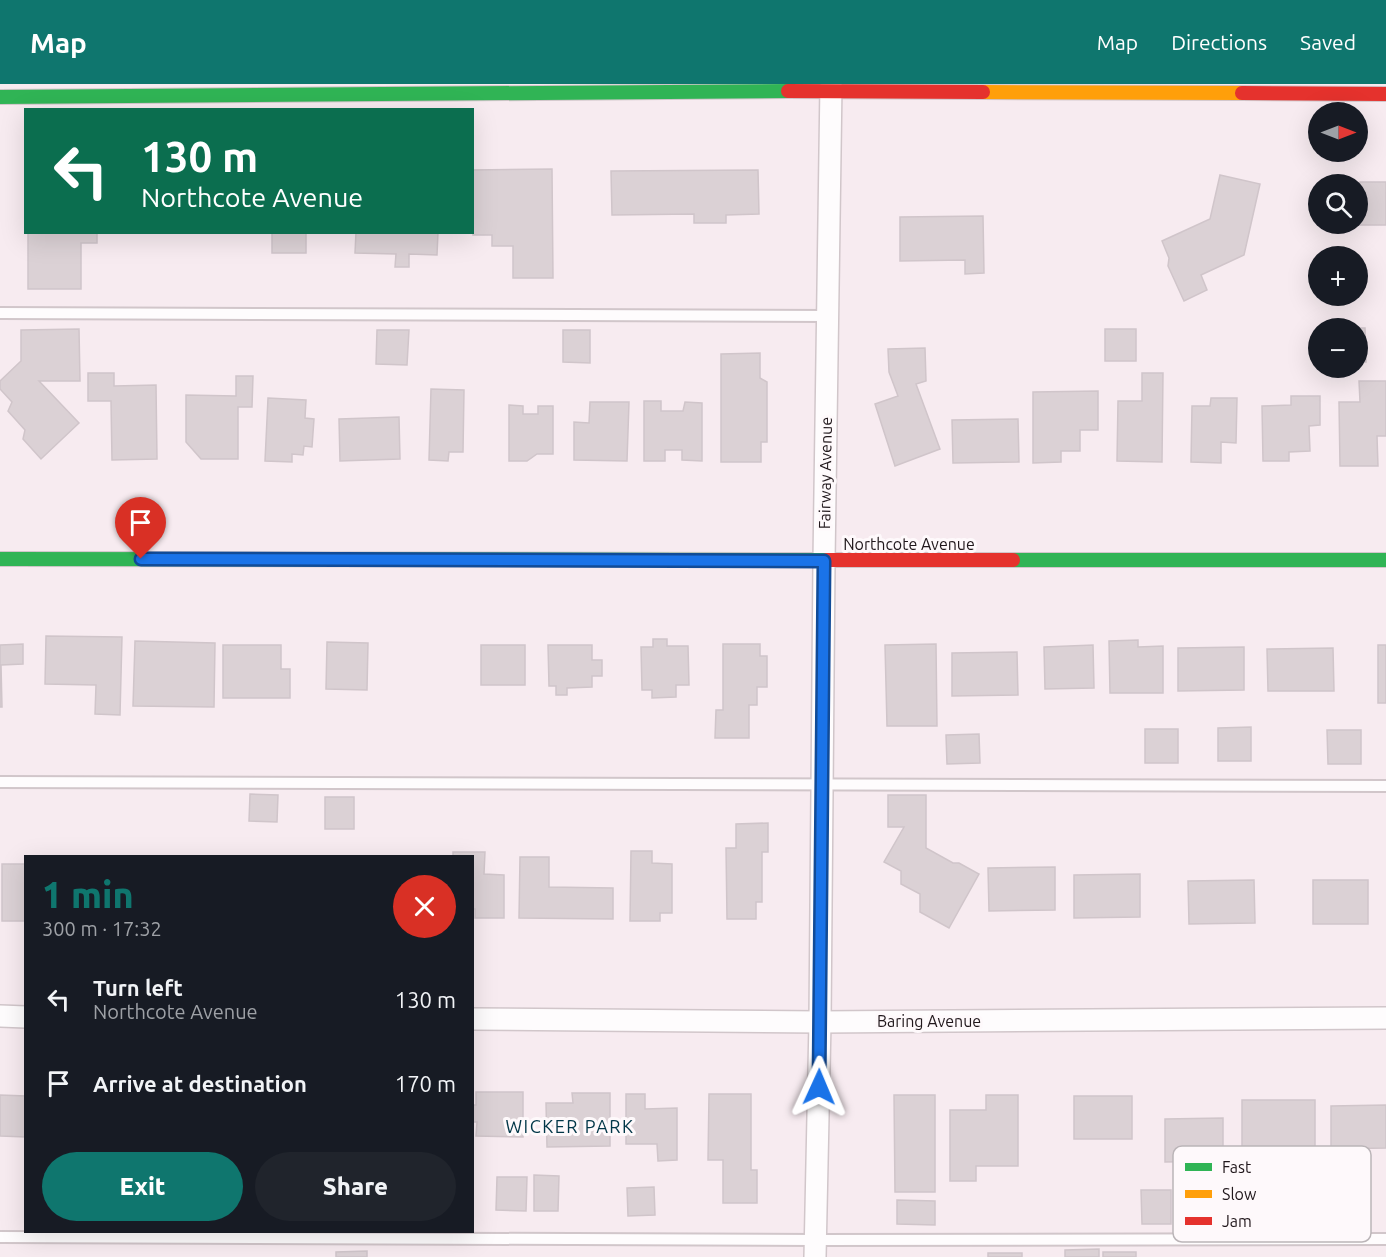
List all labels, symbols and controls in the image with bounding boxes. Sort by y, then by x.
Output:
text: Map [30,27,87,58]
text: Map [1097,30,1138,54]
text: Directions [1171,30,1267,54]
text: Saved [1300,30,1356,54]
north arrow [1308,102,1368,162]
map controls [1308,102,1368,378]
icon: left [42,132,120,210]
text: 130 m [141,133,258,180]
button: search [1308,174,1368,234]
text: Northcote Avenue [141,182,363,212]
button: + [1308,246,1368,306]
button: − [1308,318,1368,378]
street label: Fairway Avenue [815,417,835,529]
pin [115,497,166,559]
icon: arrive [124,506,157,539]
street label: Northcote Avenue [843,535,975,553]
text: 1 min [42,874,134,915]
button: close [393,875,456,938]
text: 300 m · 17:32 [42,917,162,940]
text: Turn left [93,975,183,1000]
icon: left [42,983,75,1016]
text: 130 m [395,987,456,1012]
text: Northcote Avenue [93,1000,258,1023]
street label: Baring Avenue [877,1012,981,1030]
position arrow [787,1055,851,1119]
icon: arrive [42,1067,75,1100]
text: Arrive at destination [93,1071,307,1096]
text: 170 m [395,1071,456,1096]
district label: WICKER PARK [505,1116,635,1136]
legend [1173,1146,1371,1242]
button: Exit [42,1152,243,1221]
button: Share [255,1152,456,1221]
text: Fast [1222,1158,1252,1176]
text: Slow [1222,1185,1257,1203]
text: Jam [1222,1212,1252,1230]

